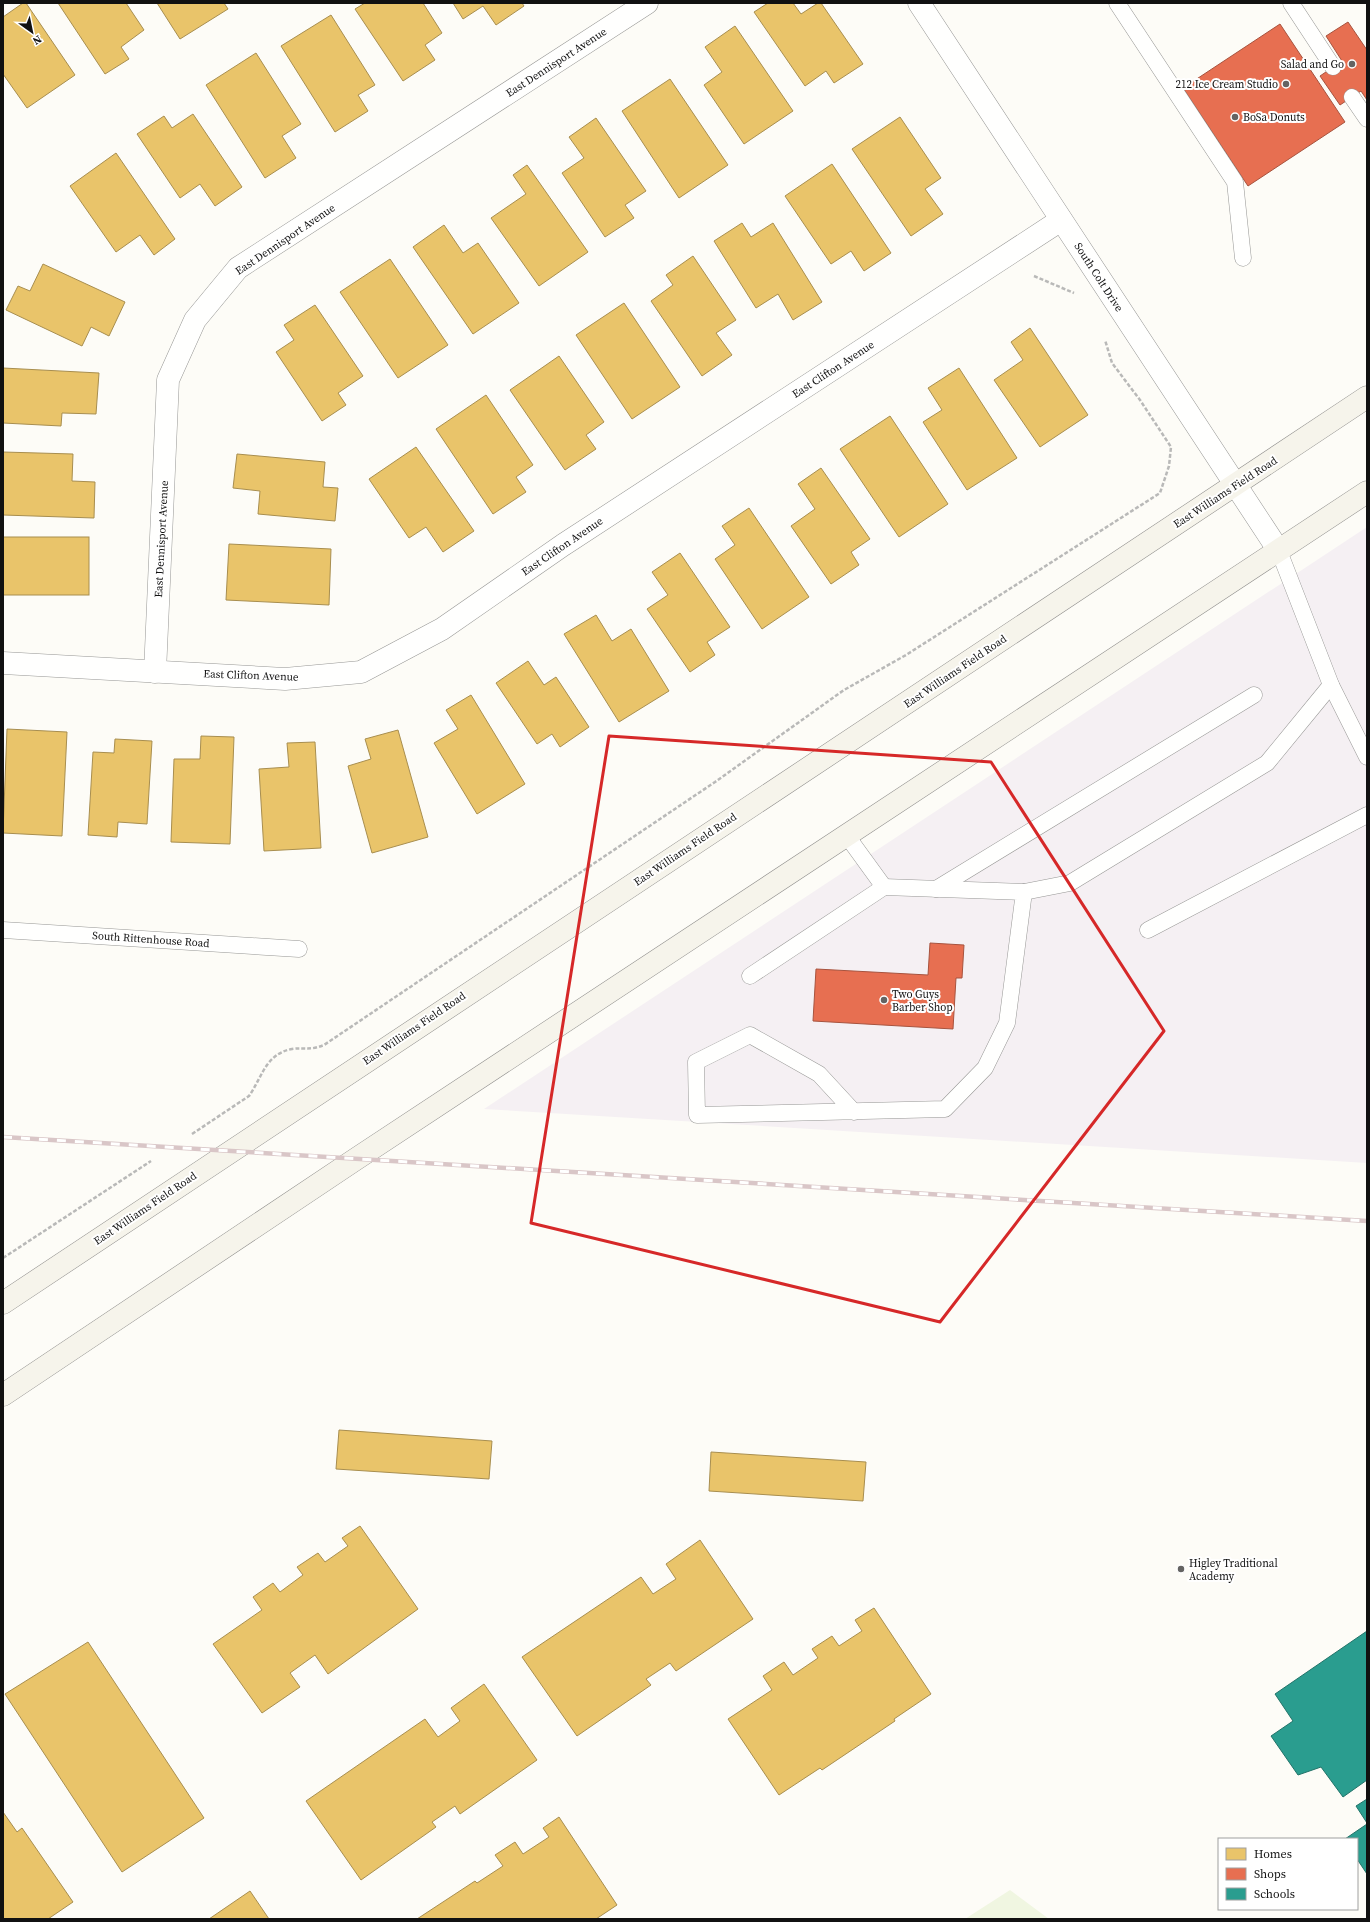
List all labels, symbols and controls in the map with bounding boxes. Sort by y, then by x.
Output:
north arrow [12,12,52,52]
street label: East Dennisport Avenue [503,24,610,101]
text: N [30,31,45,48]
place label: Salad and Go [1281,57,1344,72]
marker: Salad and Go [1347,59,1357,69]
place label: 212 Ice Cream Studio [1176,77,1278,92]
marker: 212 Ice Cream Studio [1281,79,1291,89]
place label: BoSa Donuts [1243,110,1305,125]
marker: BoSa Donuts [1230,112,1240,122]
street label: East Dennisport Avenue [232,200,338,278]
street label: South Colt Drive [1071,240,1127,315]
street label: East Clifton Avenue [789,337,878,402]
street label: East Williams Field Road [1170,453,1281,532]
street label: East Dennisport Avenue [151,480,172,598]
street label: East Clifton Avenue [519,513,606,579]
street label: East Williams Field Road [901,631,1010,711]
street label: East Clifton Avenue [203,666,299,685]
street label: East Williams Field Road [631,809,740,889]
street label: South Rittenhouse Road [92,928,211,951]
place label: Two Guys Barber Shop [892,987,953,1015]
street label: East Williams Field Road [360,988,469,1068]
marker: Two Guys Barber Shop [879,995,889,1005]
street label: East Williams Field Road [91,1168,200,1248]
place label: Higley Traditional Academy [1189,1556,1278,1584]
marker: Higley Traditional Academy [1176,1564,1186,1574]
legend [1218,1838,1358,1910]
text: Homes [1254,1846,1292,1862]
text: Shops [1254,1866,1286,1882]
text: Schools [1254,1886,1295,1902]

